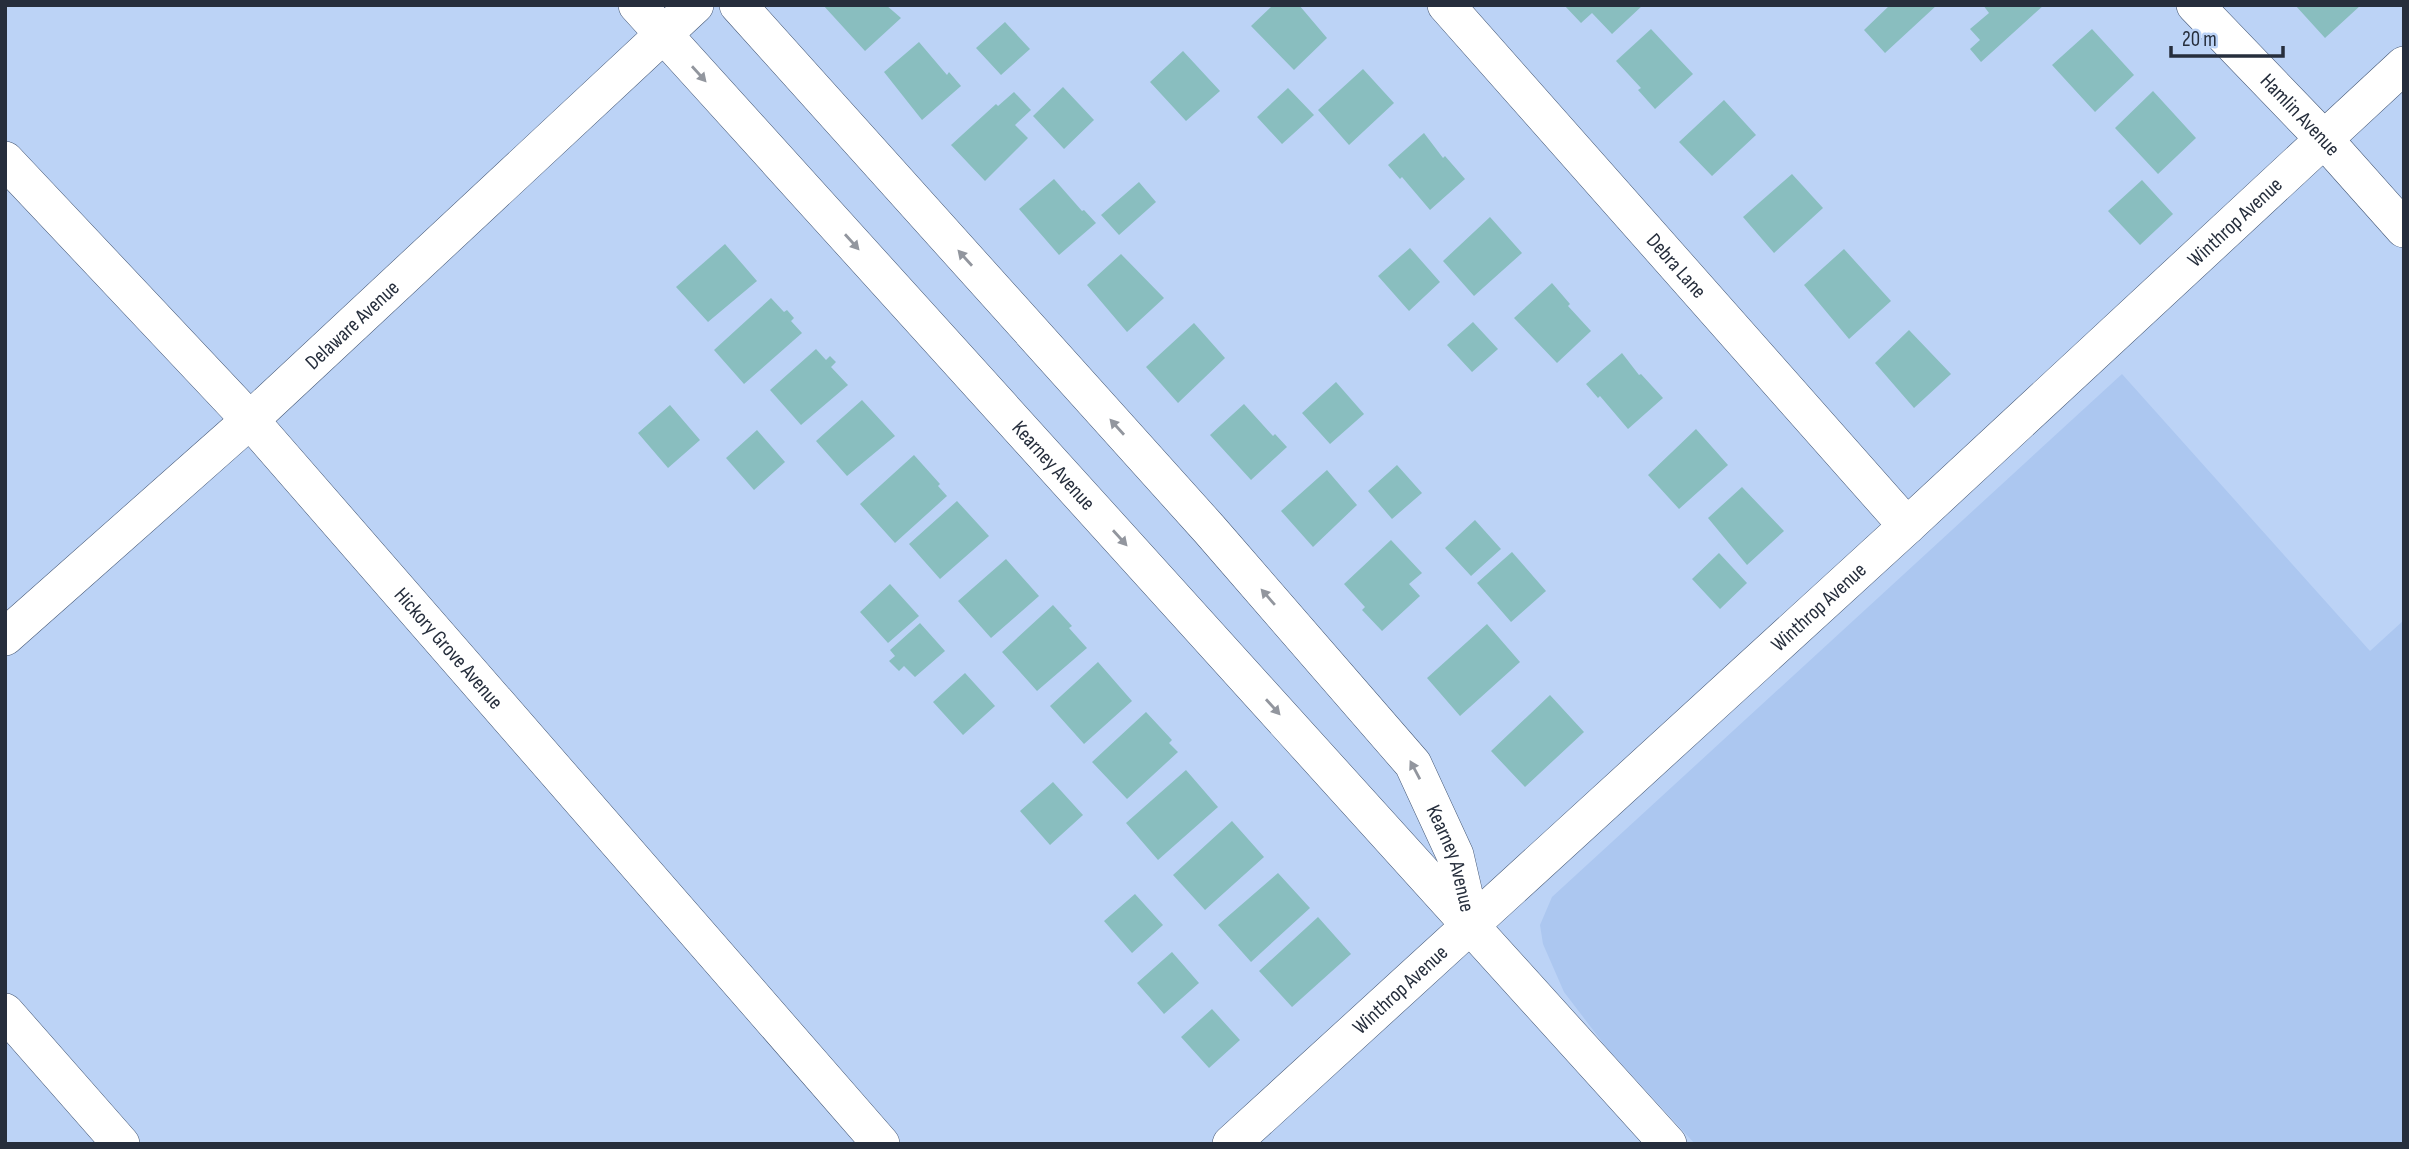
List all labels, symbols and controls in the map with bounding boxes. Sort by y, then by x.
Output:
scale bar [2171,14,2283,58]
text: 20 m [2182,27,2217,52]
one-way arrow [691,65,707,83]
street label: Hamlin Avenue [2255,69,2345,161]
street label: Winthrop Avenue [2183,172,2288,272]
street label: Debra Lane [1641,228,1711,303]
one-way arrow [844,233,860,251]
one-way arrow [957,249,973,267]
street label: Delaware Avenue [300,275,405,375]
street label: Kearney Avenue [1007,416,1100,516]
one-way arrow [1109,418,1125,436]
one-way arrow [1112,529,1128,547]
street label: Winthrop Avenue [1766,558,1872,657]
street label: Hickory Grove Avenue [389,583,508,714]
one-way arrow [1260,588,1276,606]
one-way arrow [1264,698,1280,715]
one-way arrow [1409,760,1421,780]
street label: Kearney Avenue [1421,801,1480,914]
street label: Winthrop Avenue [1348,940,1453,1040]

